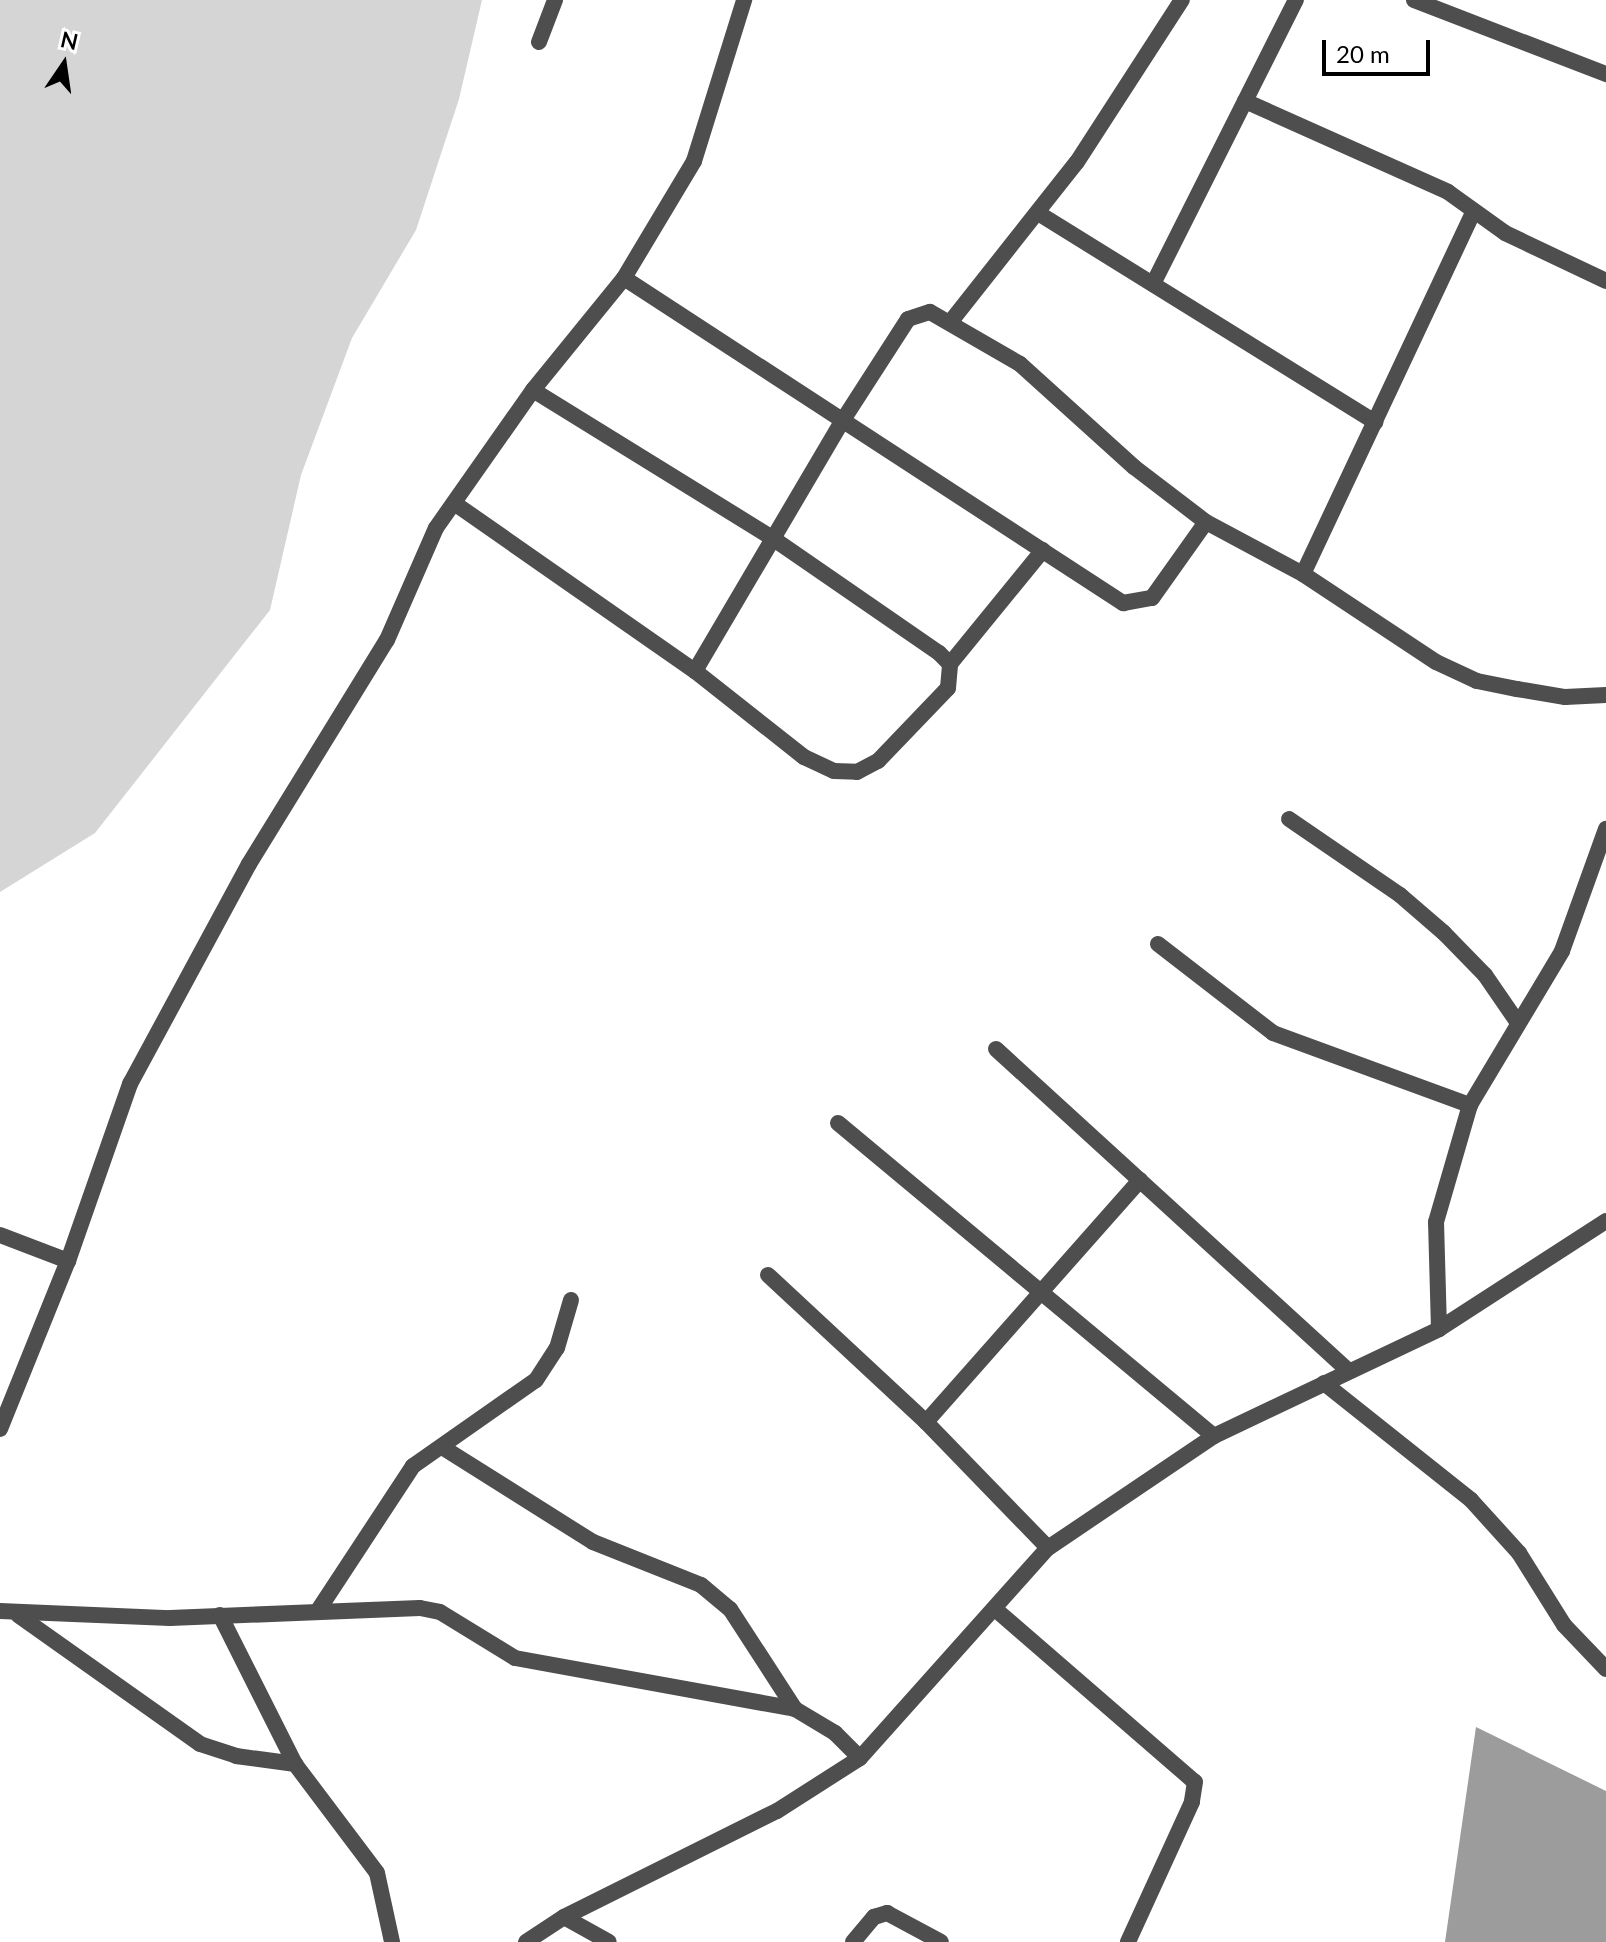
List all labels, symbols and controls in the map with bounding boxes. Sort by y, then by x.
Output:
north arrow [24,24,104,104]
scale bar [1326,24,1434,74]
text: N [58,25,81,55]
text: 20 m [1336,39,1390,68]

